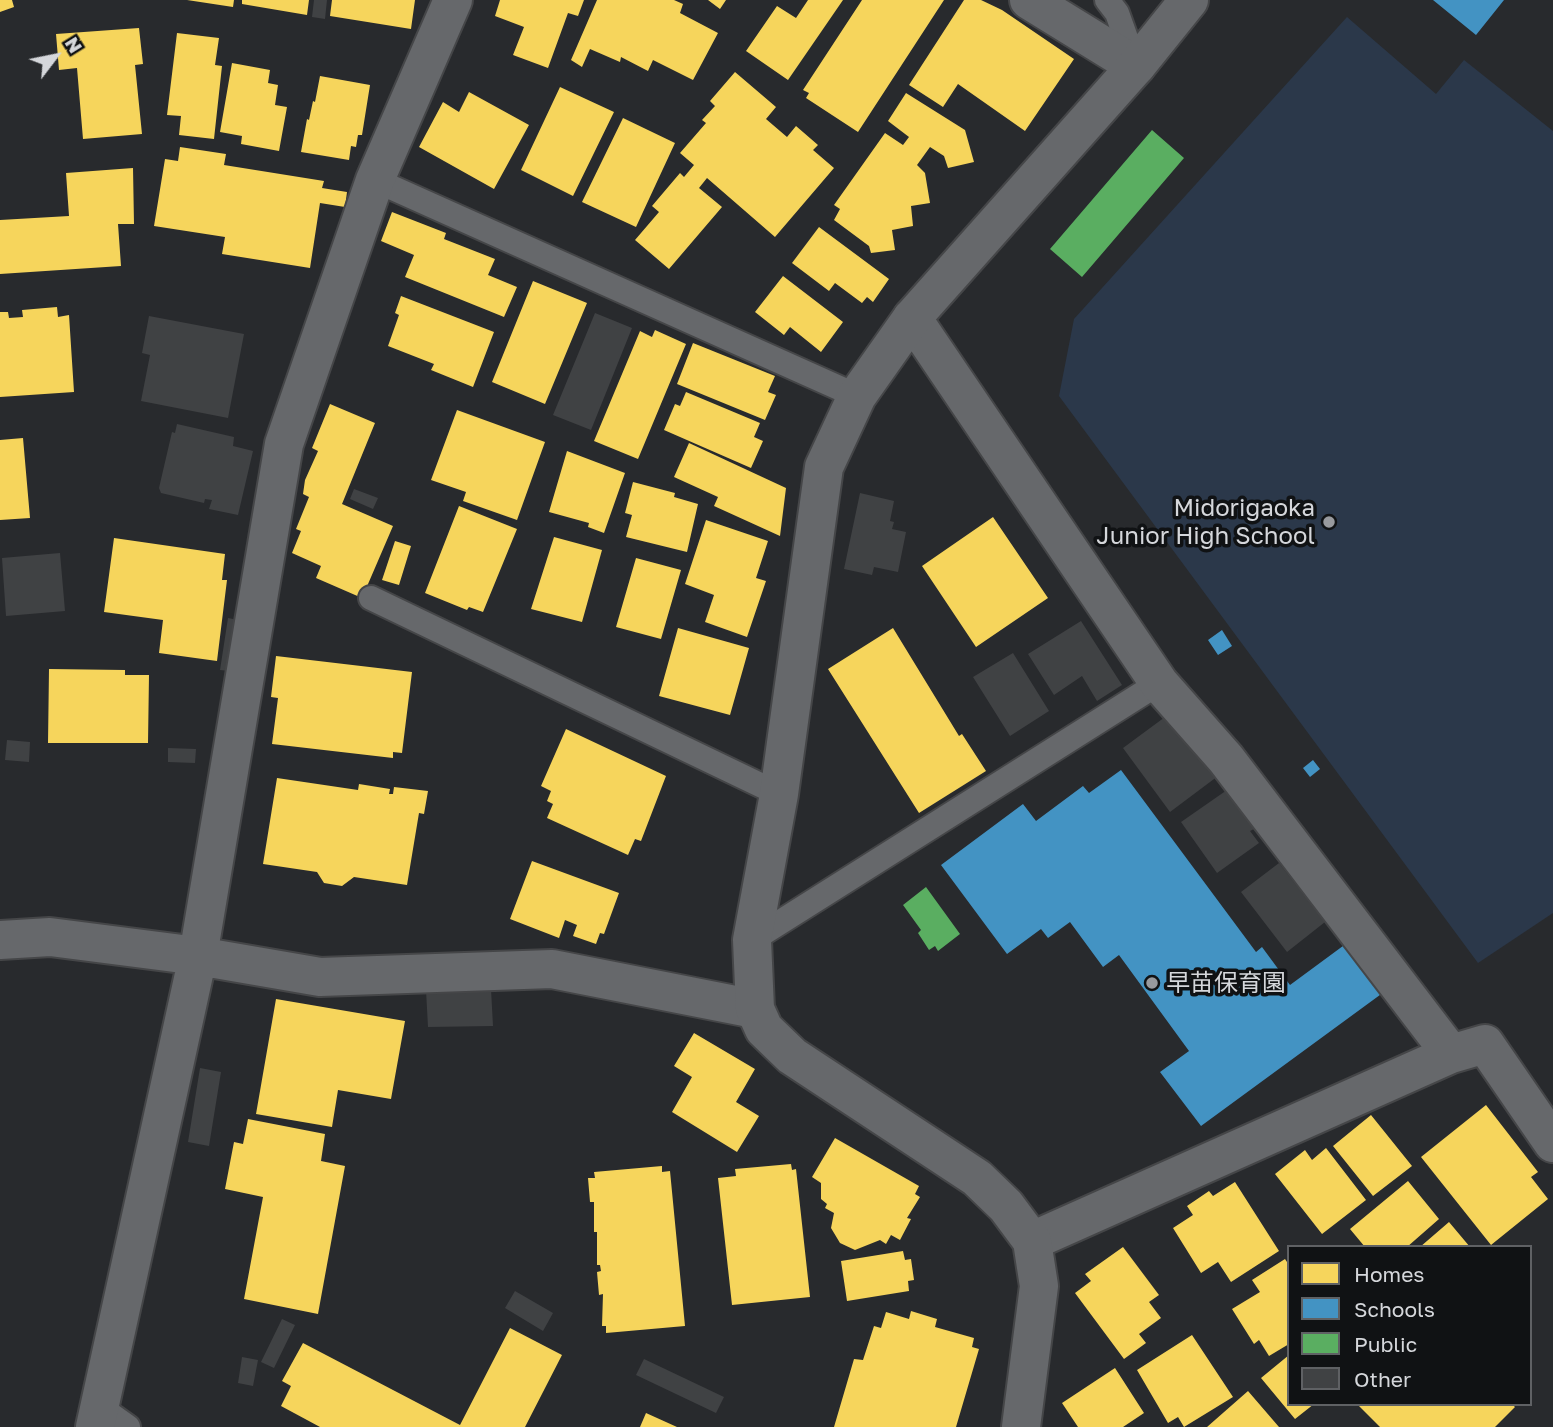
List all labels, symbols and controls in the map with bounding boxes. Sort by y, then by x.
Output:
north arrow [21,21,91,91]
text: N [61,32,88,57]
place label: Midorigaoka Junior High School [1096,494,1315,550]
marker: Midorigaoka Junior High School [1321,514,1337,530]
place label: 早苗保育園 [1166,969,1286,997]
marker: 早苗保育園 [1144,975,1160,991]
legend [1287,1245,1532,1406]
text: Homes [1354,1261,1424,1287]
text: Schools [1354,1296,1435,1322]
text: Public [1354,1331,1417,1357]
text: Other [1354,1366,1411,1392]

